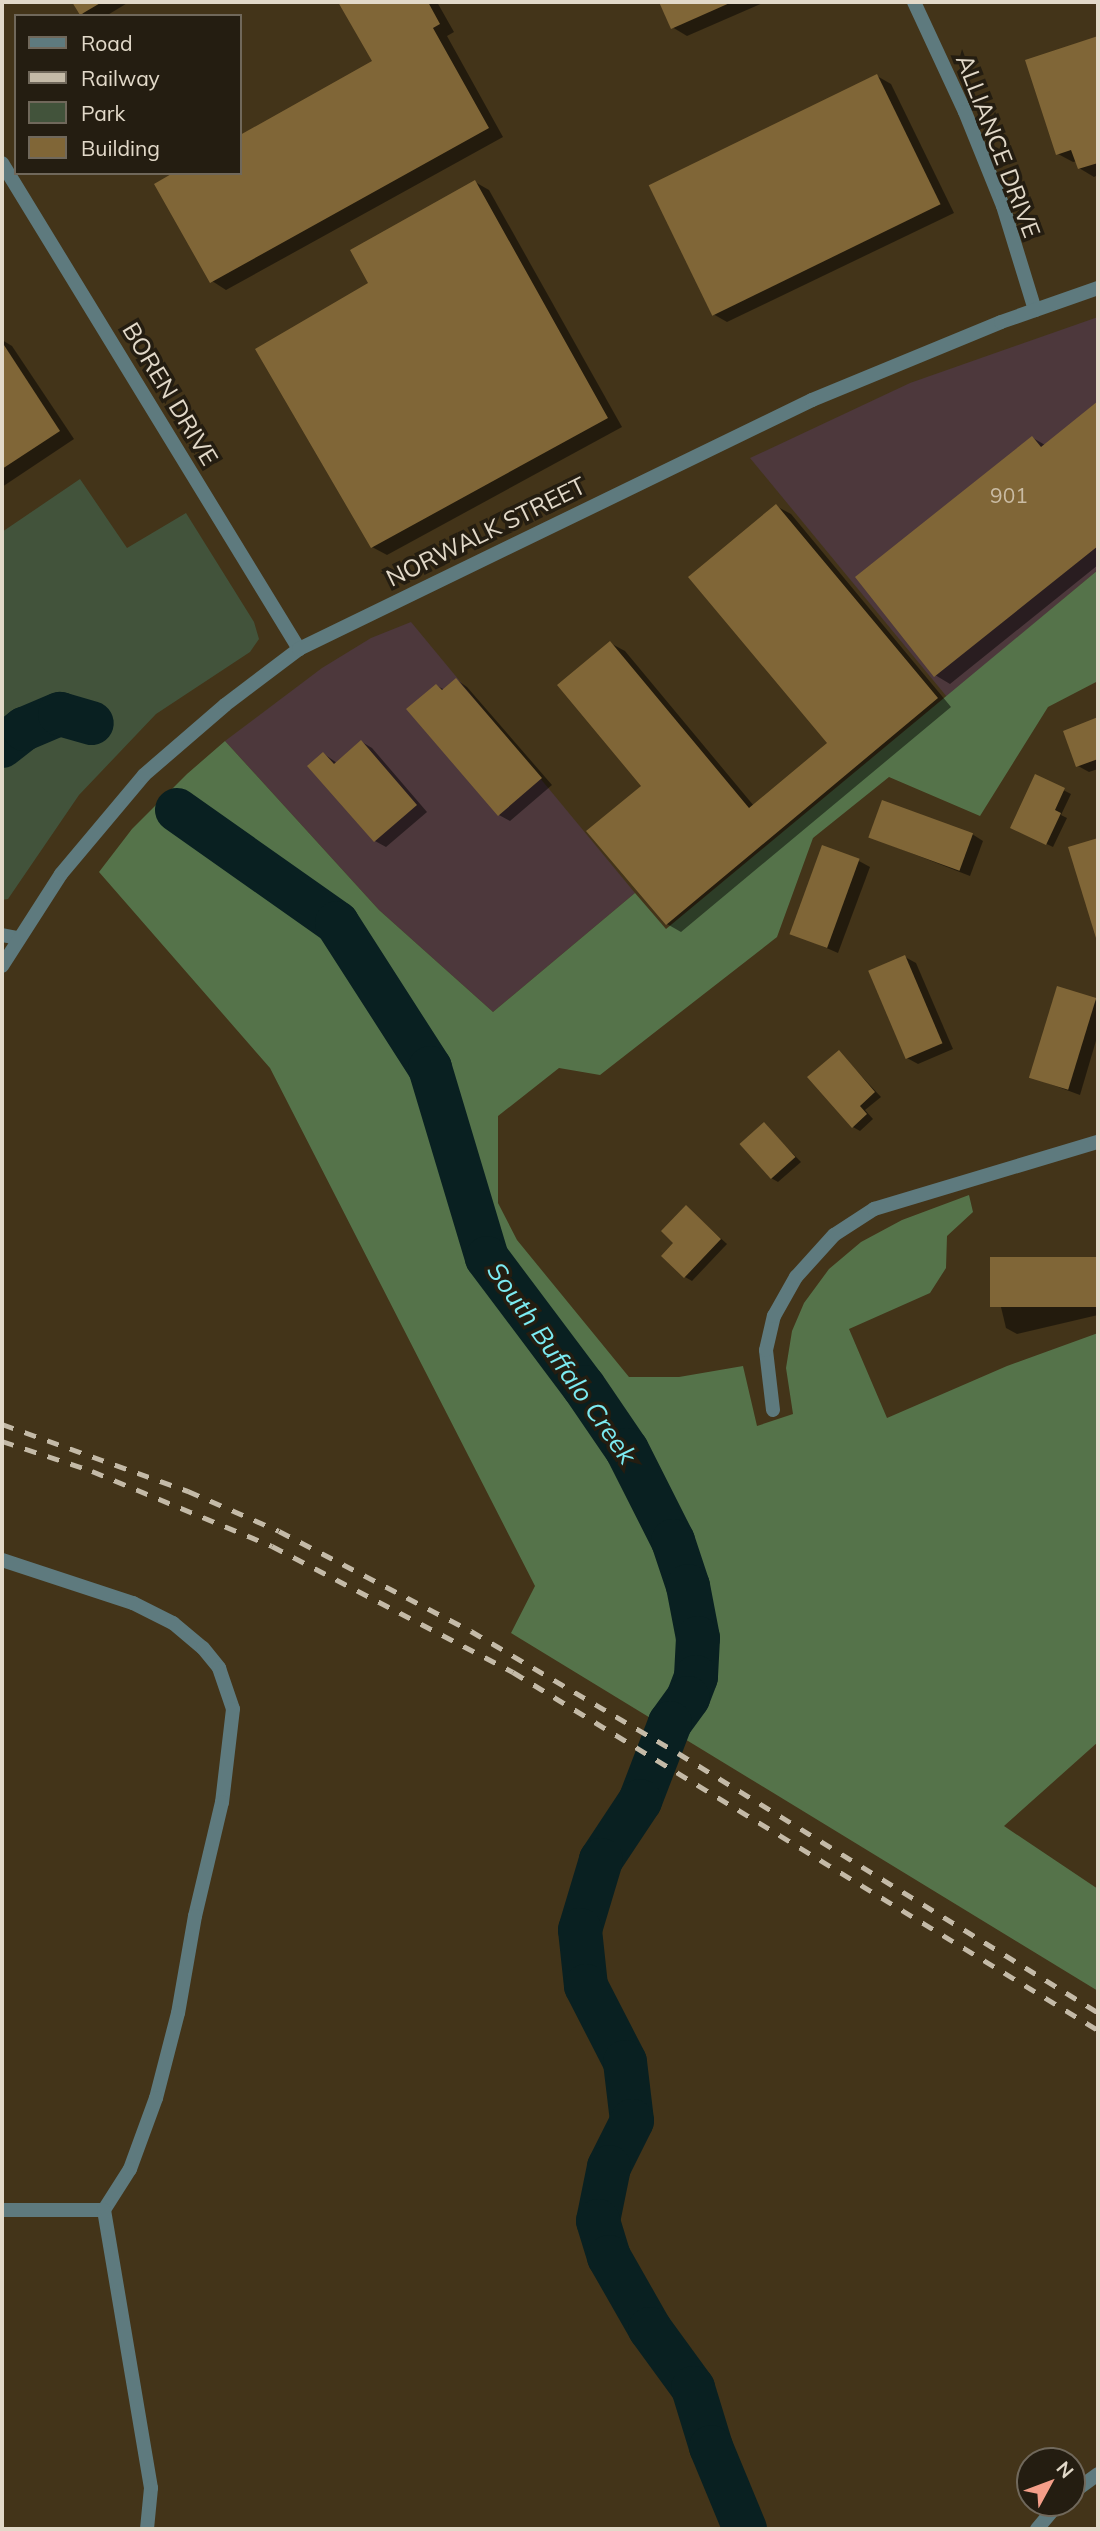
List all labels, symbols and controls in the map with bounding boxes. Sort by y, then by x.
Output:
legend [14,14,242,175]
text: Road [81,30,132,56]
street label: ALLIANCE DRIVE [950,50,1046,242]
text: Railway [81,65,160,91]
text: Park [81,100,125,126]
text: Building [81,135,160,161]
street label: BOREN DRIVE [116,317,224,471]
street label: NORWALK STREET [382,471,590,593]
house number: 901 [990,482,1028,508]
water label: South Buffalo Creek [481,1256,643,1470]
north arrow [1016,2447,1086,2517]
text: N [1052,2456,1079,2483]

